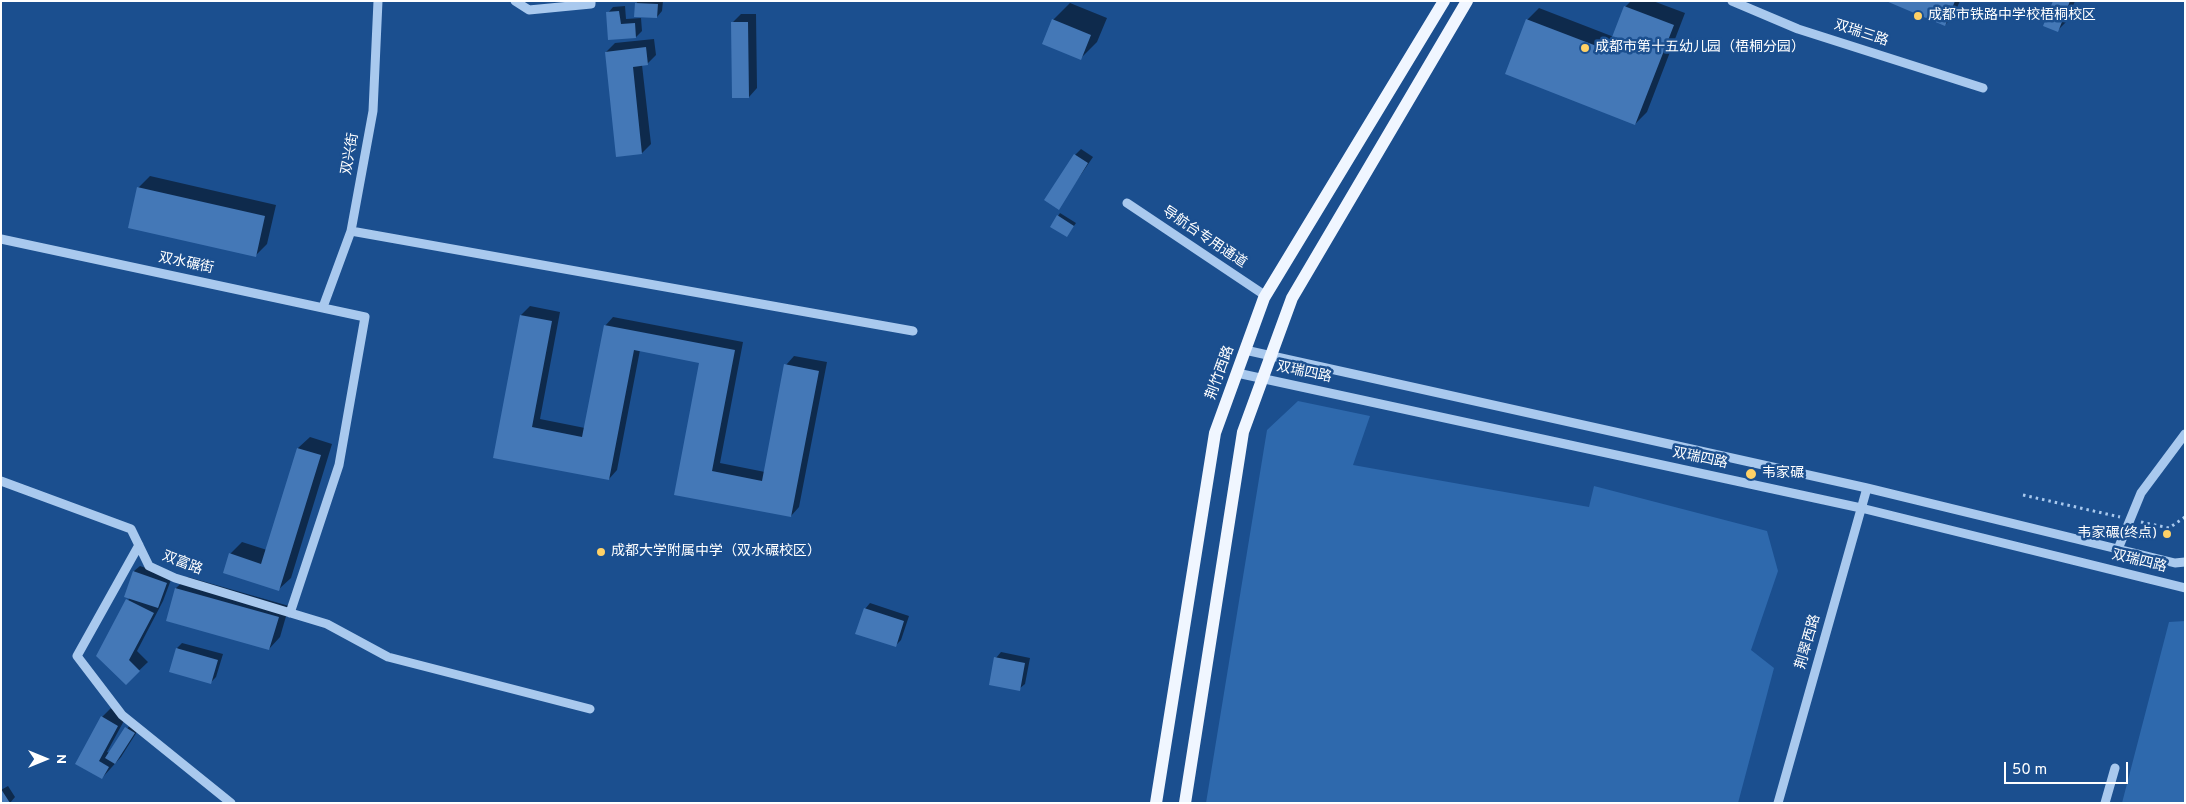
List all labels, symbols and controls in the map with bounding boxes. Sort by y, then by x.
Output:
place label: 成都市铁路中学校梧桐校区 [1928,8,2096,24]
marker: 成都市铁路中学校梧桐校区 [1912,10,1924,22]
street label: 双瑞三路 [1832,17,1890,51]
place label: 成都市第十五幼儿园（梧桐分园） [1595,40,1805,56]
marker: 成都市第十五幼儿园（梧桐分园） [1579,42,1591,54]
street label: 双兴街 [339,132,363,176]
street label: 导航台专用通道 [1159,204,1249,272]
street label: 双水碾街 [157,250,215,278]
street label: 荆竹西路 [1204,344,1238,402]
street label: 双瑞四路 [1275,359,1333,387]
street label: 双瑞四路 [1671,445,1729,473]
place label: 韦家碾 [1762,466,1804,482]
marker: 韦家碾 [1744,467,1758,481]
place label: 韦家碾(终点) [2077,526,2157,542]
marker: 韦家碾(终点) [2161,528,2173,540]
place label: 成都大学附属中学（双水碾校区） [611,544,821,560]
marker: 成都大学附属中学（双水碾校区） [595,546,607,558]
street label: 双瑞四路 [2110,547,2168,577]
street label: 双富路 [159,549,205,579]
street label: 荆翠西路 [1793,613,1825,671]
north arrow [20,734,70,784]
scale bar [2006,752,2130,784]
text: N [52,754,69,764]
text: 50 m [2012,761,2047,780]

